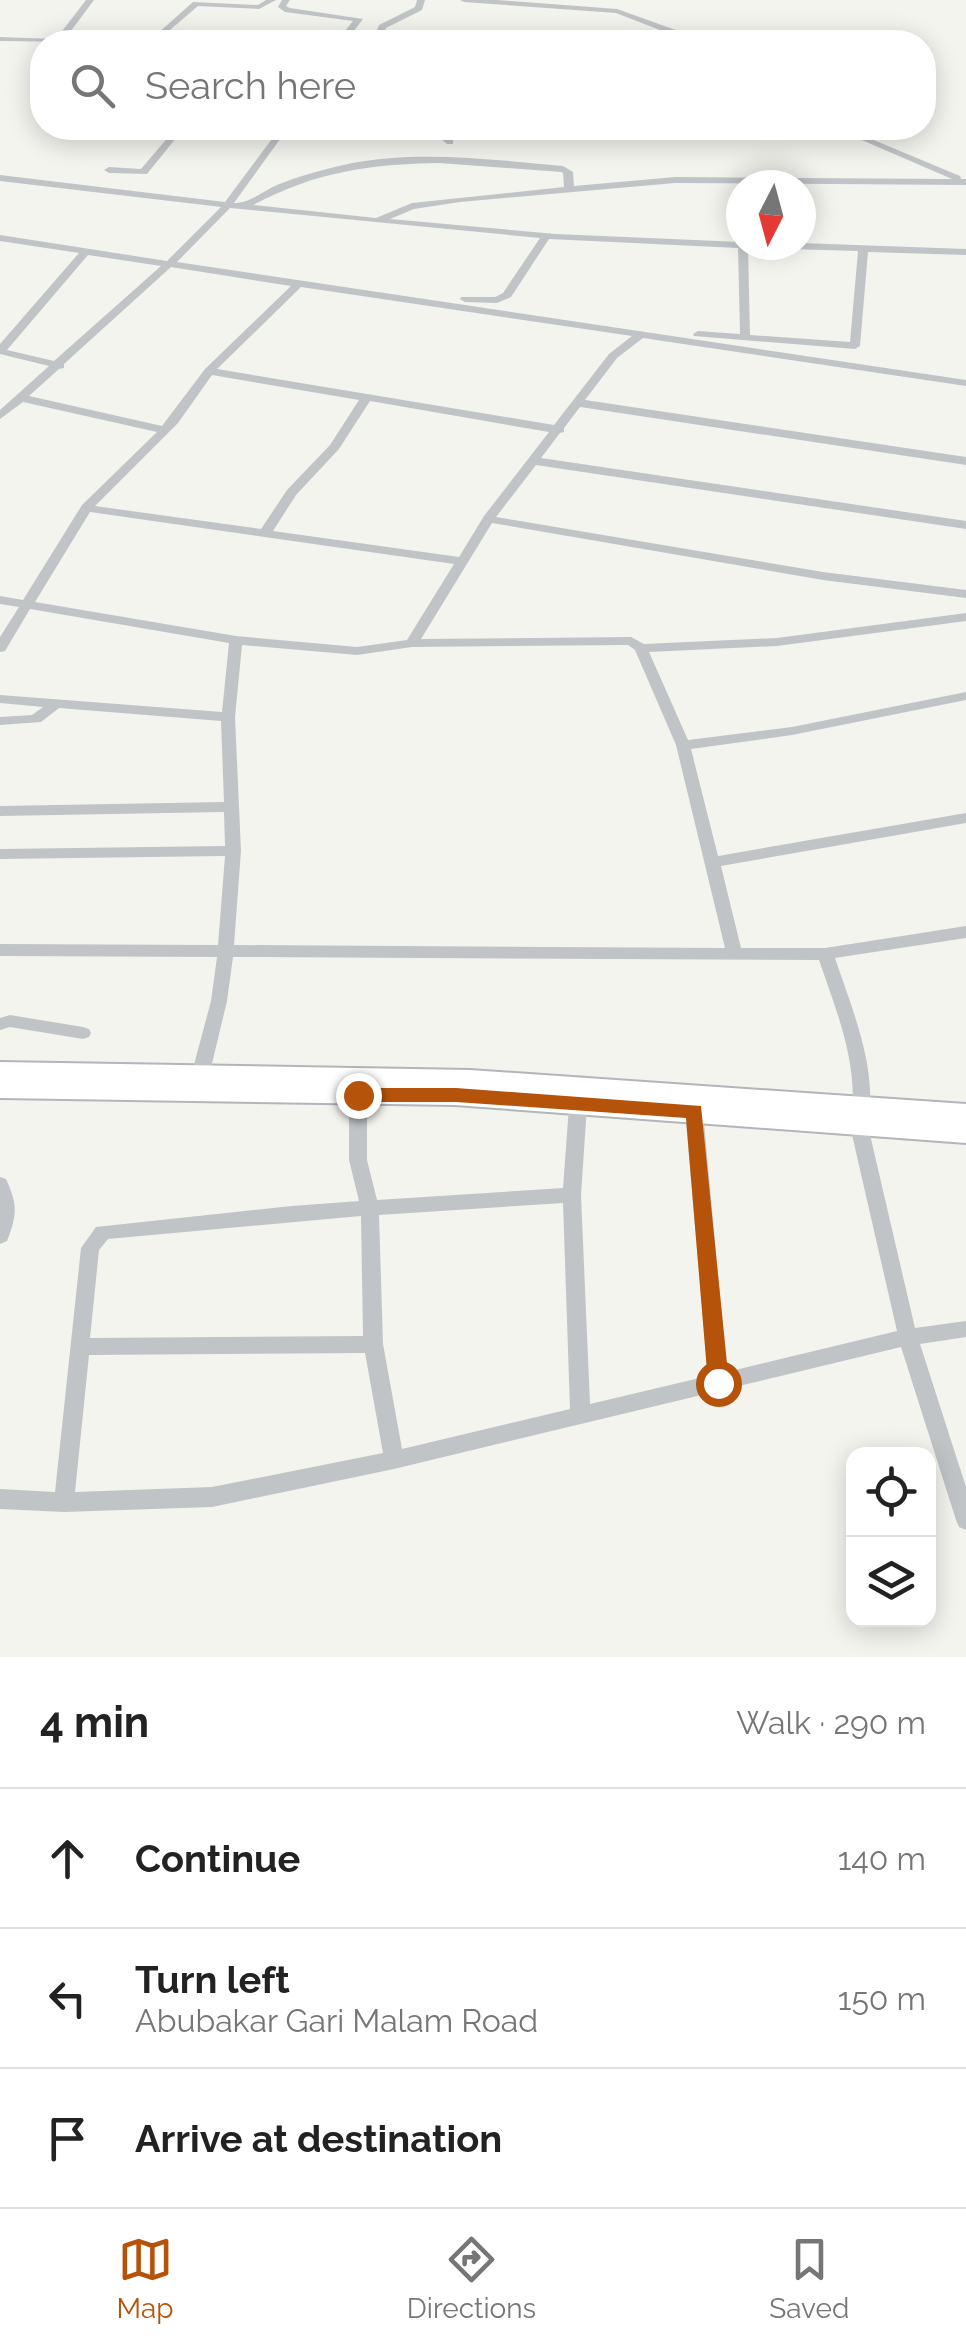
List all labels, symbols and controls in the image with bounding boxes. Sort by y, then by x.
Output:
search box [30,30,936,140]
icon: search [65,58,120,113]
text: Search here [145,63,356,108]
north arrow [726,170,816,260]
route end [336,1073,382,1119]
route start [696,1361,742,1407]
map controls [846,1447,936,1627]
button: locate [846,1447,936,1537]
button: layers [846,1537,936,1627]
text: 4 min [40,1698,149,1747]
text: Walk · 290 m [736,1704,926,1741]
icon: ahead [40,1831,95,1886]
text: Continue [135,1836,300,1881]
text: 140 m [838,1840,926,1877]
text: Turn left [135,1957,290,2002]
icon: left [40,1971,95,2026]
text: 150 m [838,1980,926,2017]
text: Abubakar Gari Malam Road [135,2002,538,2039]
icon: arrive [40,2111,95,2166]
text: Arrive at destination [135,2116,502,2161]
tab: Map [117,2232,174,2325]
tab: Directions [407,2232,536,2325]
tab: Saved [769,2232,849,2325]

